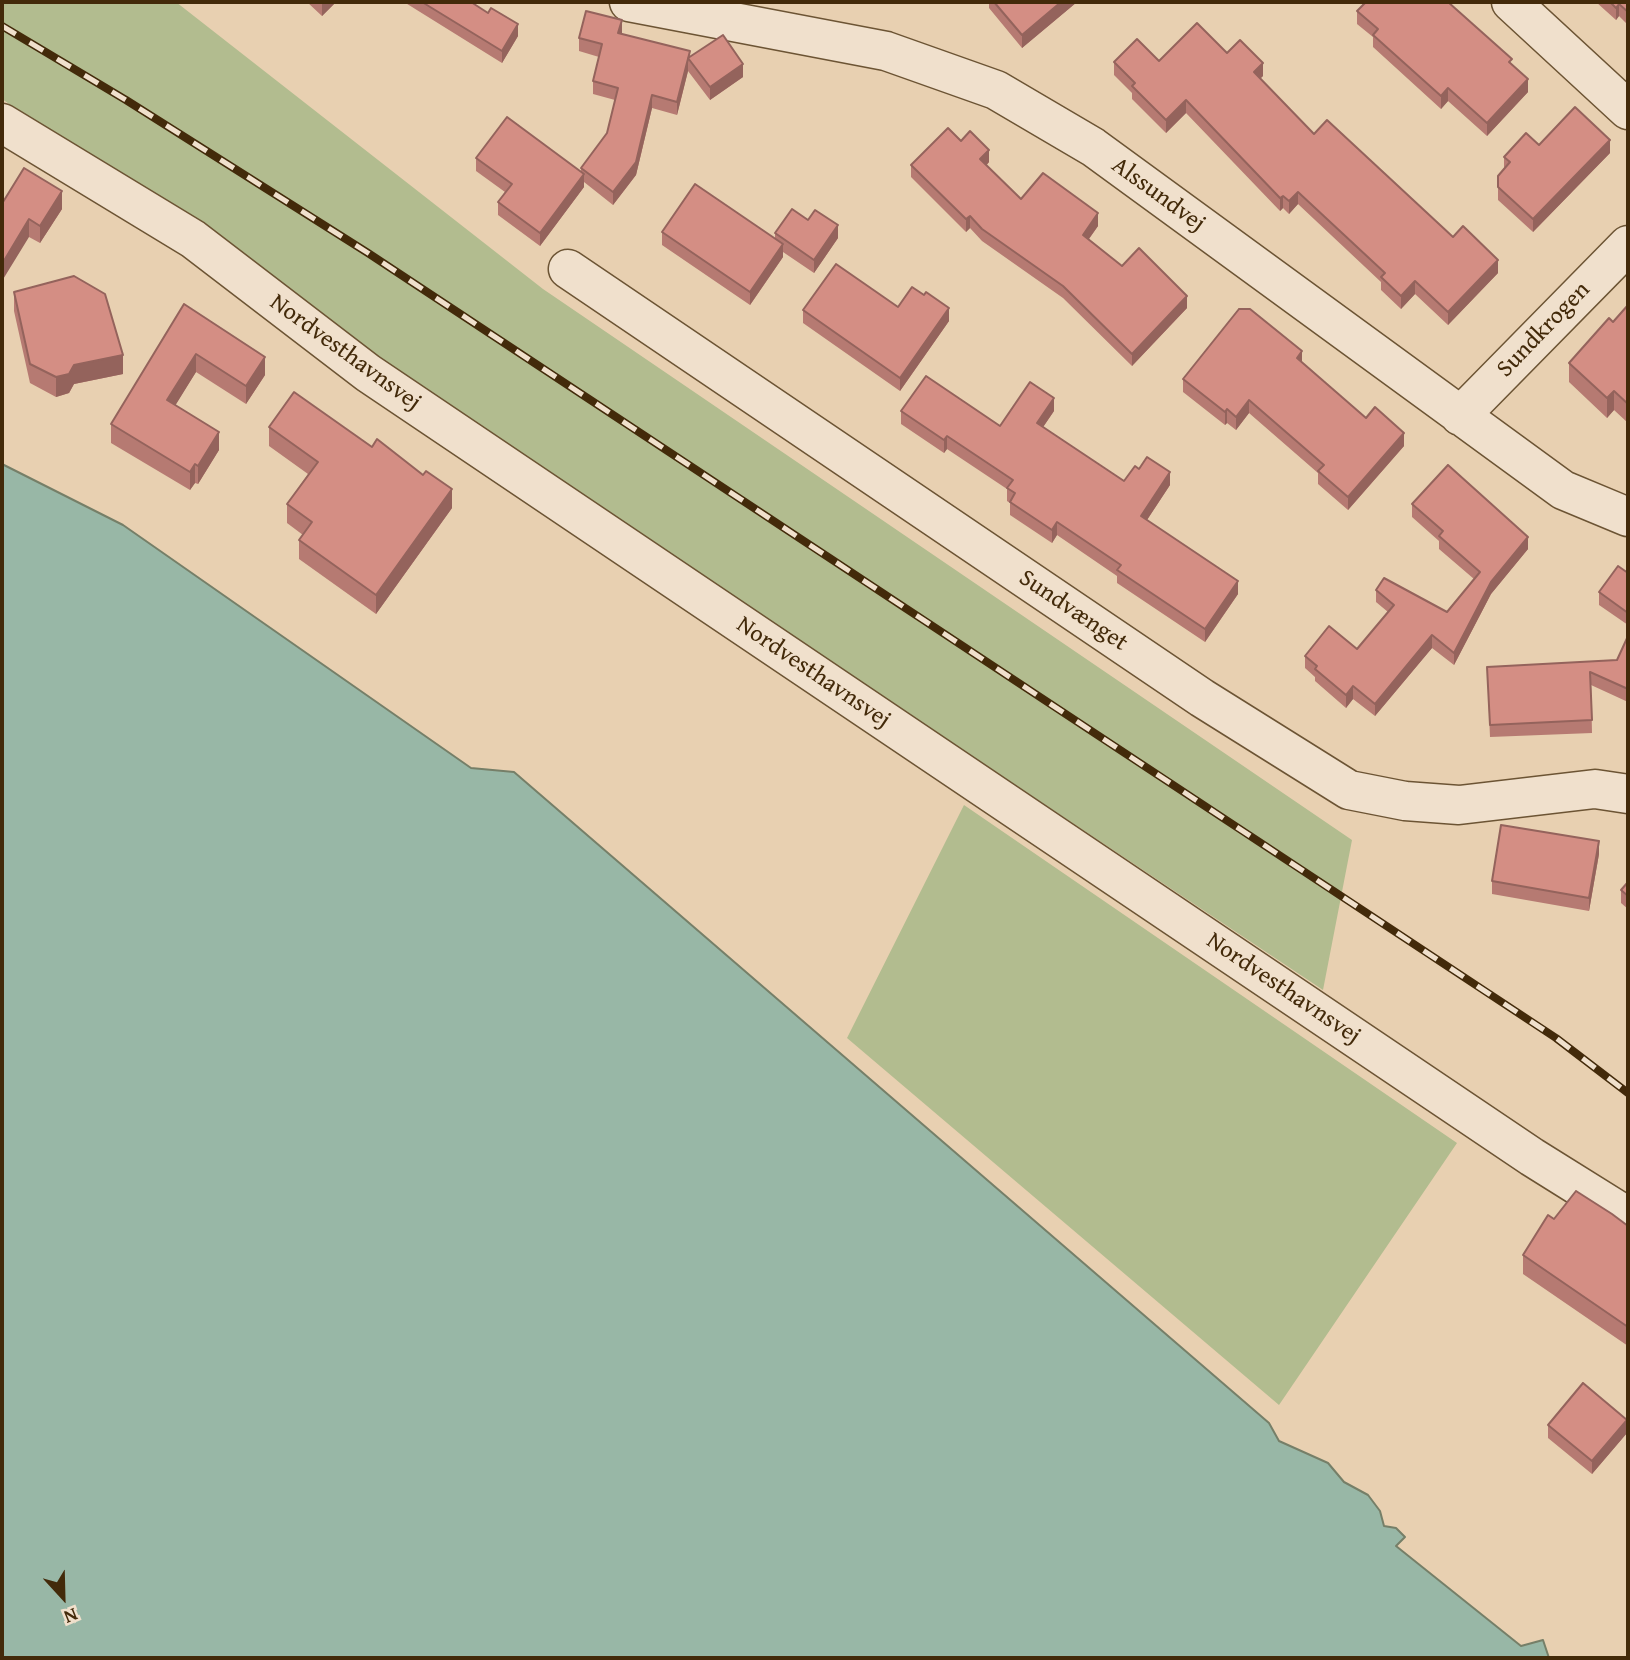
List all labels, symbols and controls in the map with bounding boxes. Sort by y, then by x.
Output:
street label: Alssundvej [1106,151,1210,239]
street label: Sundkrogen [1491,276,1597,384]
street label: Nordvesthavnsvej [264,289,426,417]
street label: Sundvænget [1013,564,1133,658]
street label: Nordvesthavnsvej [731,611,895,735]
street label: Nordvesthavnsvej [1201,927,1365,1051]
north arrow [28,1562,98,1632]
text: N [60,1601,82,1632]

